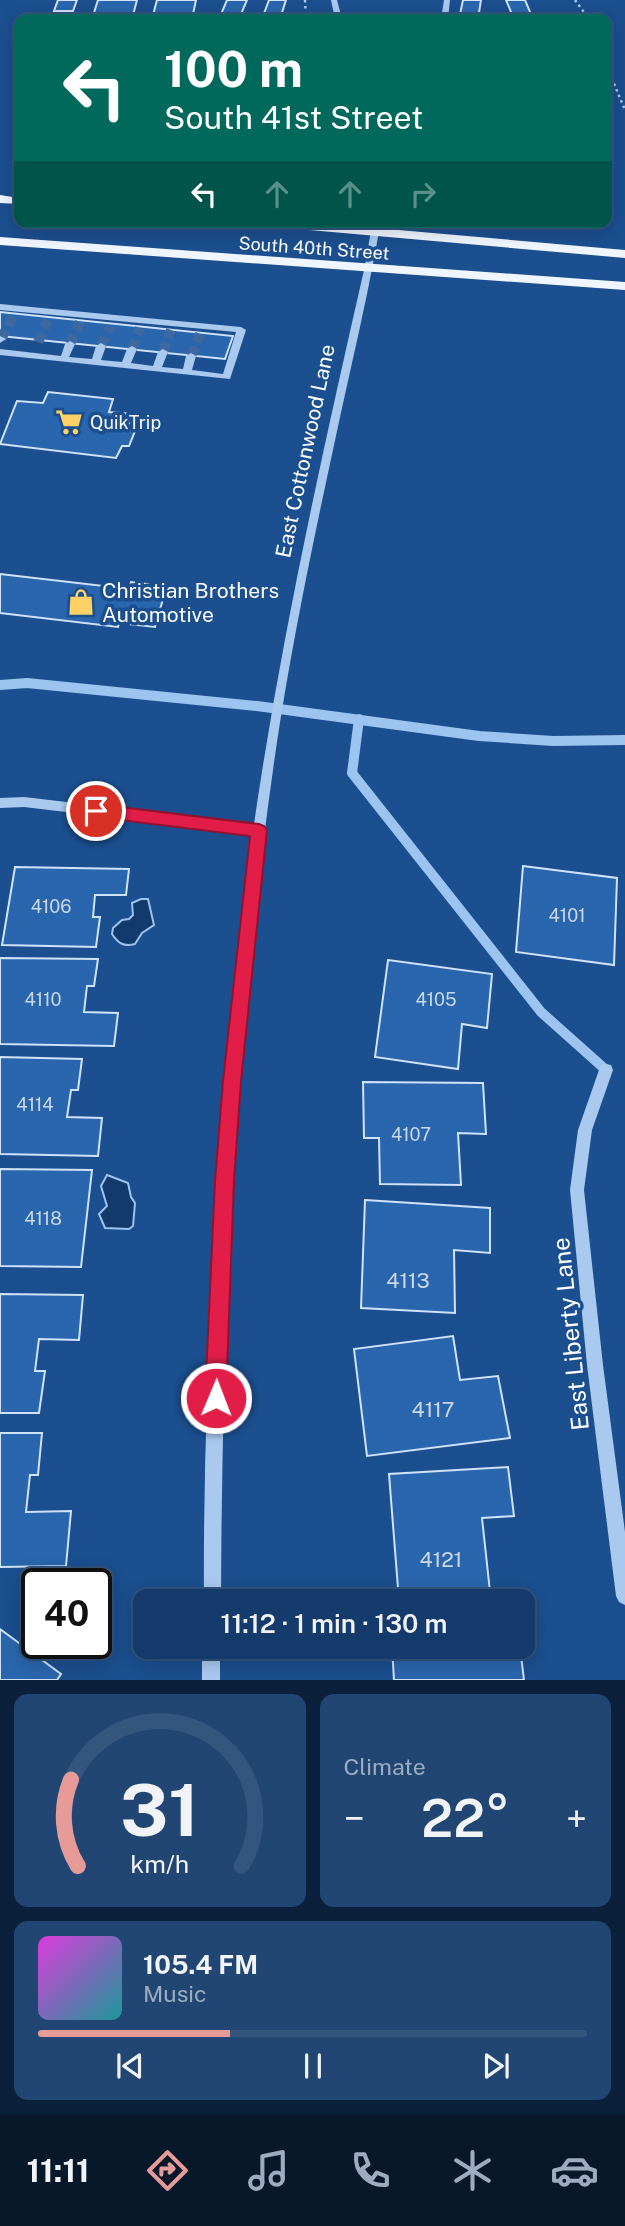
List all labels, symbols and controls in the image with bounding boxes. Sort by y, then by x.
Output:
text: 100 m [164,40,303,98]
icon: left [49,42,140,133]
text: South 41st Street [164,99,423,136]
icon: left [185,175,223,213]
icon: ahead [258,175,296,213]
icon: ahead [331,175,369,213]
icon: right [404,175,442,213]
street label: South 40th Street [238,232,390,264]
street label: East Cottonwood Lane [270,342,340,560]
supermarket icon: QuikTrip [54,407,84,437]
place label: QuikTrip [90,412,161,433]
place label: Christian Brothers Automotive [102,578,279,627]
shop icon: Christian Brothers Automotive [66,587,96,617]
pin [66,781,126,841]
icon: arrive [77,792,115,830]
house number: 4106 [31,896,71,917]
house number: 4101 [549,905,585,926]
house number: 4110 [25,989,61,1010]
house number: 4105 [415,989,457,1010]
house number: 4114 [16,1094,54,1115]
house number: 4107 [391,1124,431,1145]
house number: 4118 [24,1208,62,1229]
street label: East Liberty Lane [546,1236,594,1432]
house number: 4113 [386,1268,430,1293]
position arrow [179,1361,253,1435]
house number: 4117 [412,1397,454,1422]
house number: 4121 [420,1547,462,1572]
speed limit sign: 40 [21,1568,112,1659]
text: 11:12 · 1 min · 130 m [221,1608,447,1639]
text: Climate [344,1753,426,1780]
text: 31 [120,1768,200,1853]
text: 22° [421,1788,510,1849]
text: − [344,1796,365,1841]
text: + [566,1796,587,1841]
text: km/h [130,1849,189,1879]
text: 105.4 FM [143,1949,258,1980]
text: Music [143,1980,207,2007]
icon: previous [111,2047,149,2085]
icon: pause [294,2047,332,2085]
icon: next [477,2047,515,2085]
icon: directions [143,2146,192,2195]
icon: music [244,2146,293,2195]
icon: phone [346,2146,395,2195]
icon: climate [448,2146,497,2195]
icon: car [550,2146,599,2195]
text: 11:11 [26,2152,90,2189]

